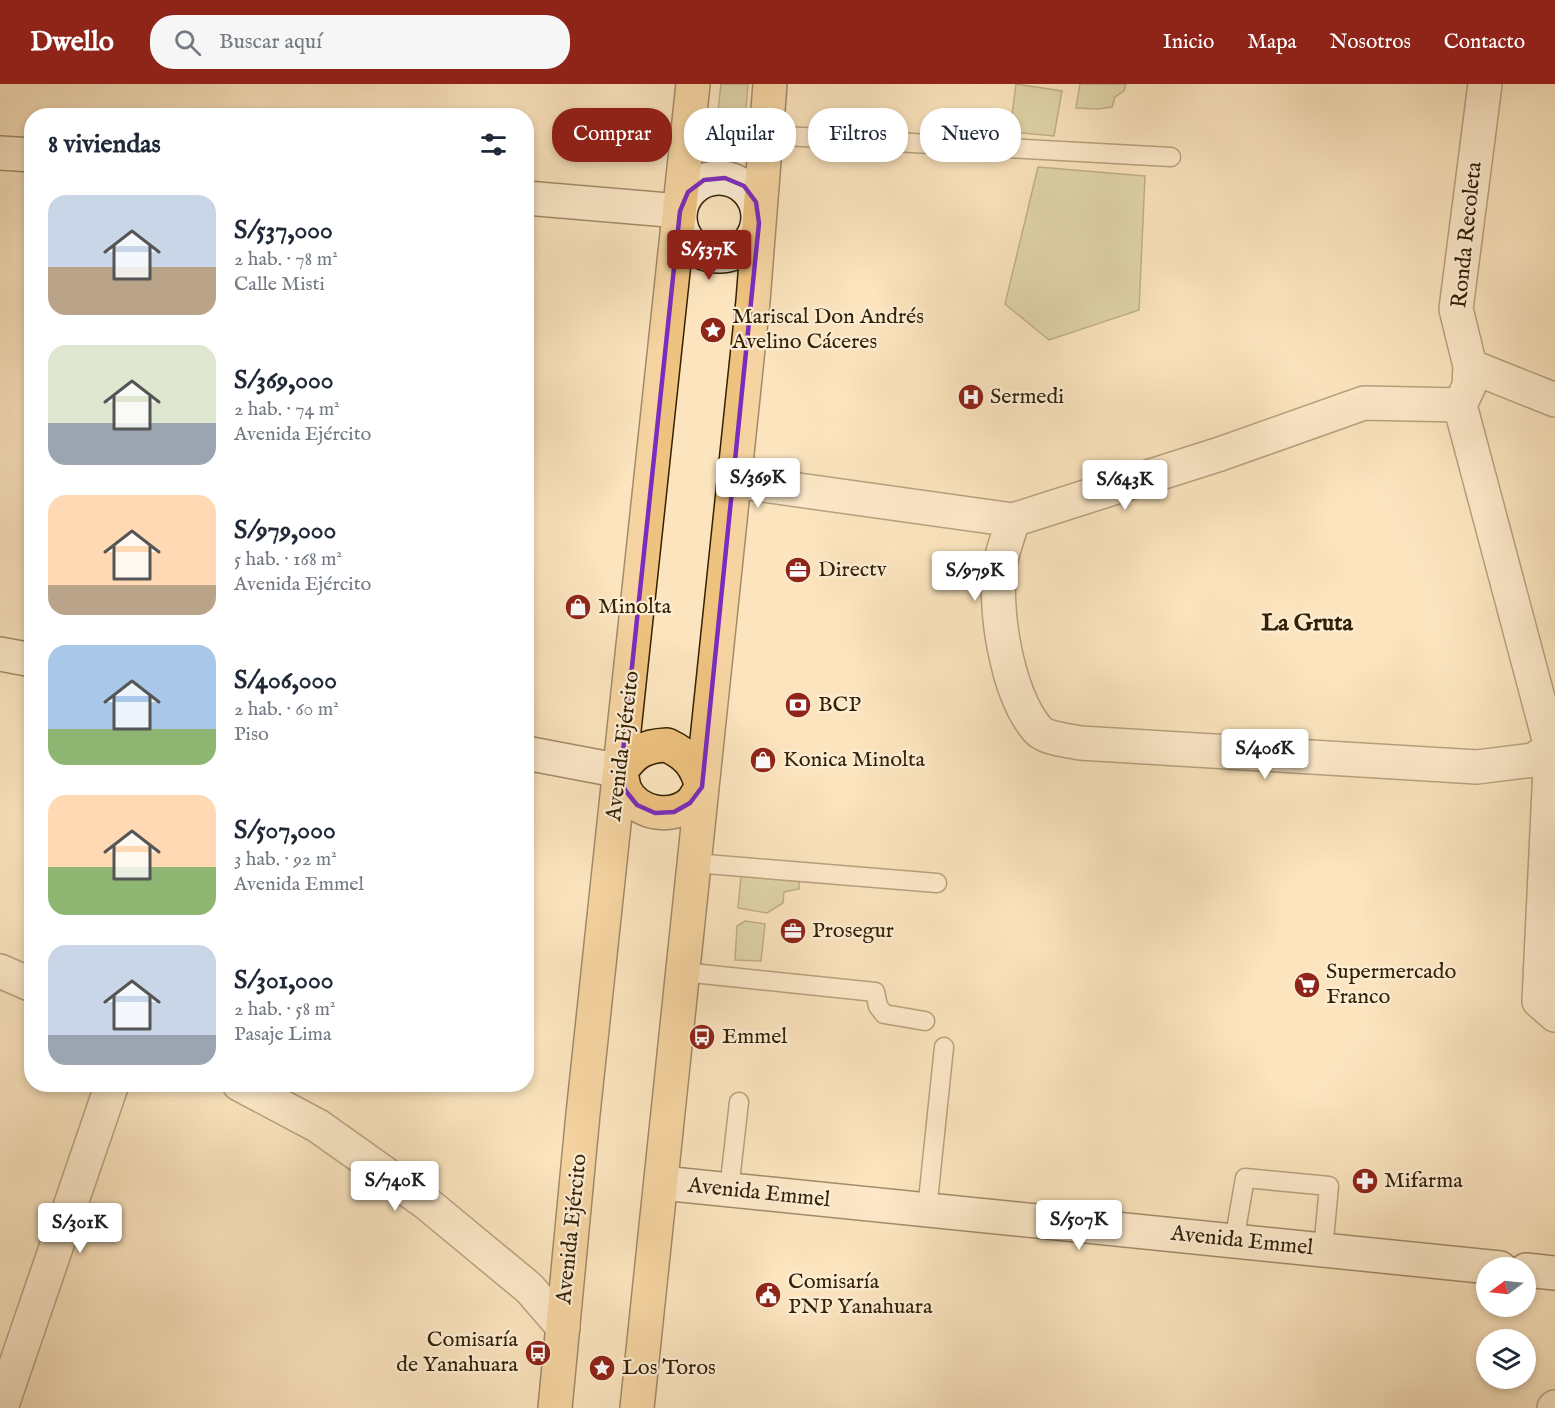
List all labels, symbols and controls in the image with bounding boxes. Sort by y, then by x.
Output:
search box [150,15,570,69]
text: Dwello [30,25,114,60]
icon: search [171,26,204,59]
text: Buscar aquí [219,28,322,56]
text: Inicio [1163,29,1214,56]
text: Mapa [1247,29,1297,56]
text: Nosotros [1330,29,1411,56]
text: Contacto [1444,29,1525,56]
chip: Comprar [552,108,672,162]
chip: Alquilar [684,108,796,162]
chip: Filtros [808,108,908,162]
chip: Nuevo [920,108,1021,162]
text: 8 viviendas [48,128,161,161]
icon: filters [477,128,510,161]
street label: Ronda Recoleta [1445,160,1489,310]
text: S/537,000 [234,214,333,247]
icon: home [96,219,168,291]
pin: S/537K [660,230,758,281]
text: S/537K [681,237,737,262]
text: 2 hab. · 78 m² [234,247,338,272]
text: Calle Misti [234,272,325,297]
place label: Mariscal Don Andrés Avelino Cáceres [731,303,924,356]
place icon: Mariscal Don Andrés Avelino Cáceres [698,315,728,345]
text: S/369,000 [234,364,333,397]
icon: home [96,369,168,441]
hospital icon: Sermedi [956,382,986,412]
place label: Sermedi [990,383,1064,411]
text: 2 hab. · 74 m² [234,397,340,422]
text: Avenida Ejército [234,422,371,447]
pin: S/369K [709,458,807,509]
pin: S/643K [1076,460,1174,511]
text: S/369K [730,465,786,490]
text: S/643K [1096,467,1154,492]
text: S/979,000 [234,514,336,547]
icon: home [96,519,168,591]
text: 5 hab. · 168 m² [234,547,342,572]
pin: S/979K [926,551,1024,602]
office icon: Directv [783,555,813,585]
place label: Directv [818,556,887,584]
text: S/979K [946,558,1004,583]
text: Avenida Ejército [234,572,371,597]
shop icon: Minolta [563,592,593,622]
place label: Minolta [598,593,672,621]
district label: La Gruta [1261,608,1353,639]
text: S/406,000 [234,664,337,697]
icon: home [96,669,168,741]
street label: Avenida Ejército [600,669,646,824]
bank icon: BCP [783,690,813,720]
place label: BCP [818,691,861,719]
text: 2 hab. · 60 m² [234,697,339,722]
text: Piso [234,722,269,747]
pin: S/406K [1216,729,1314,780]
text: S/406K [1236,736,1294,761]
shop icon: Konica Minolta [748,745,778,775]
place label: Konica Minolta [783,746,926,774]
text: S/507,000 [234,814,336,847]
icon: home [96,819,168,891]
text: 3 hab. · 92 m² [234,847,337,872]
text: Avenida Emmel [234,872,364,897]
office icon: Prosegur [778,916,808,946]
place label: Prosegur [812,917,894,945]
place label: Supermercado Franco [1326,958,1457,1011]
text: S/301,000 [234,964,333,997]
icon: home [96,969,168,1041]
supermarket icon: Supermercado Franco [1292,970,1322,1000]
text: 2 hab. · 58 m² [234,997,336,1022]
text: Pasaje Lima [234,1022,332,1047]
bus stop icon: Emmel [687,1022,717,1052]
place label: Emmel [722,1023,787,1051]
street label: Avenida Ejército [550,1152,594,1307]
pin: S/740K [346,1161,444,1212]
pharmacy icon: Mifarma [1350,1166,1380,1196]
place label: Mifarma [1384,1167,1463,1195]
text: S/740K [365,1168,425,1193]
street label: Avenida Emmel [685,1171,832,1214]
pin: S/507K [1030,1200,1128,1251]
pin: S/301K [31,1203,129,1254]
text: S/507K [1050,1207,1108,1232]
text: S/301K [52,1210,108,1235]
street label: Avenida Emmel [1168,1219,1315,1262]
north arrow [1476,1257,1536,1317]
map controls [1476,1257,1536,1389]
place label: Comisaría PNP Yanahuara [788,1268,933,1321]
public building icon: Comisaría PNP Yanahuara [753,1280,783,1310]
place label: Comisaría de Yanahuara [396,1326,518,1379]
button: layers [1476,1329,1536,1389]
bus stop icon: Comisaría de Yanahuara [523,1338,553,1368]
place icon: Los Toros [587,1353,617,1383]
place label: Los Toros [622,1354,716,1382]

